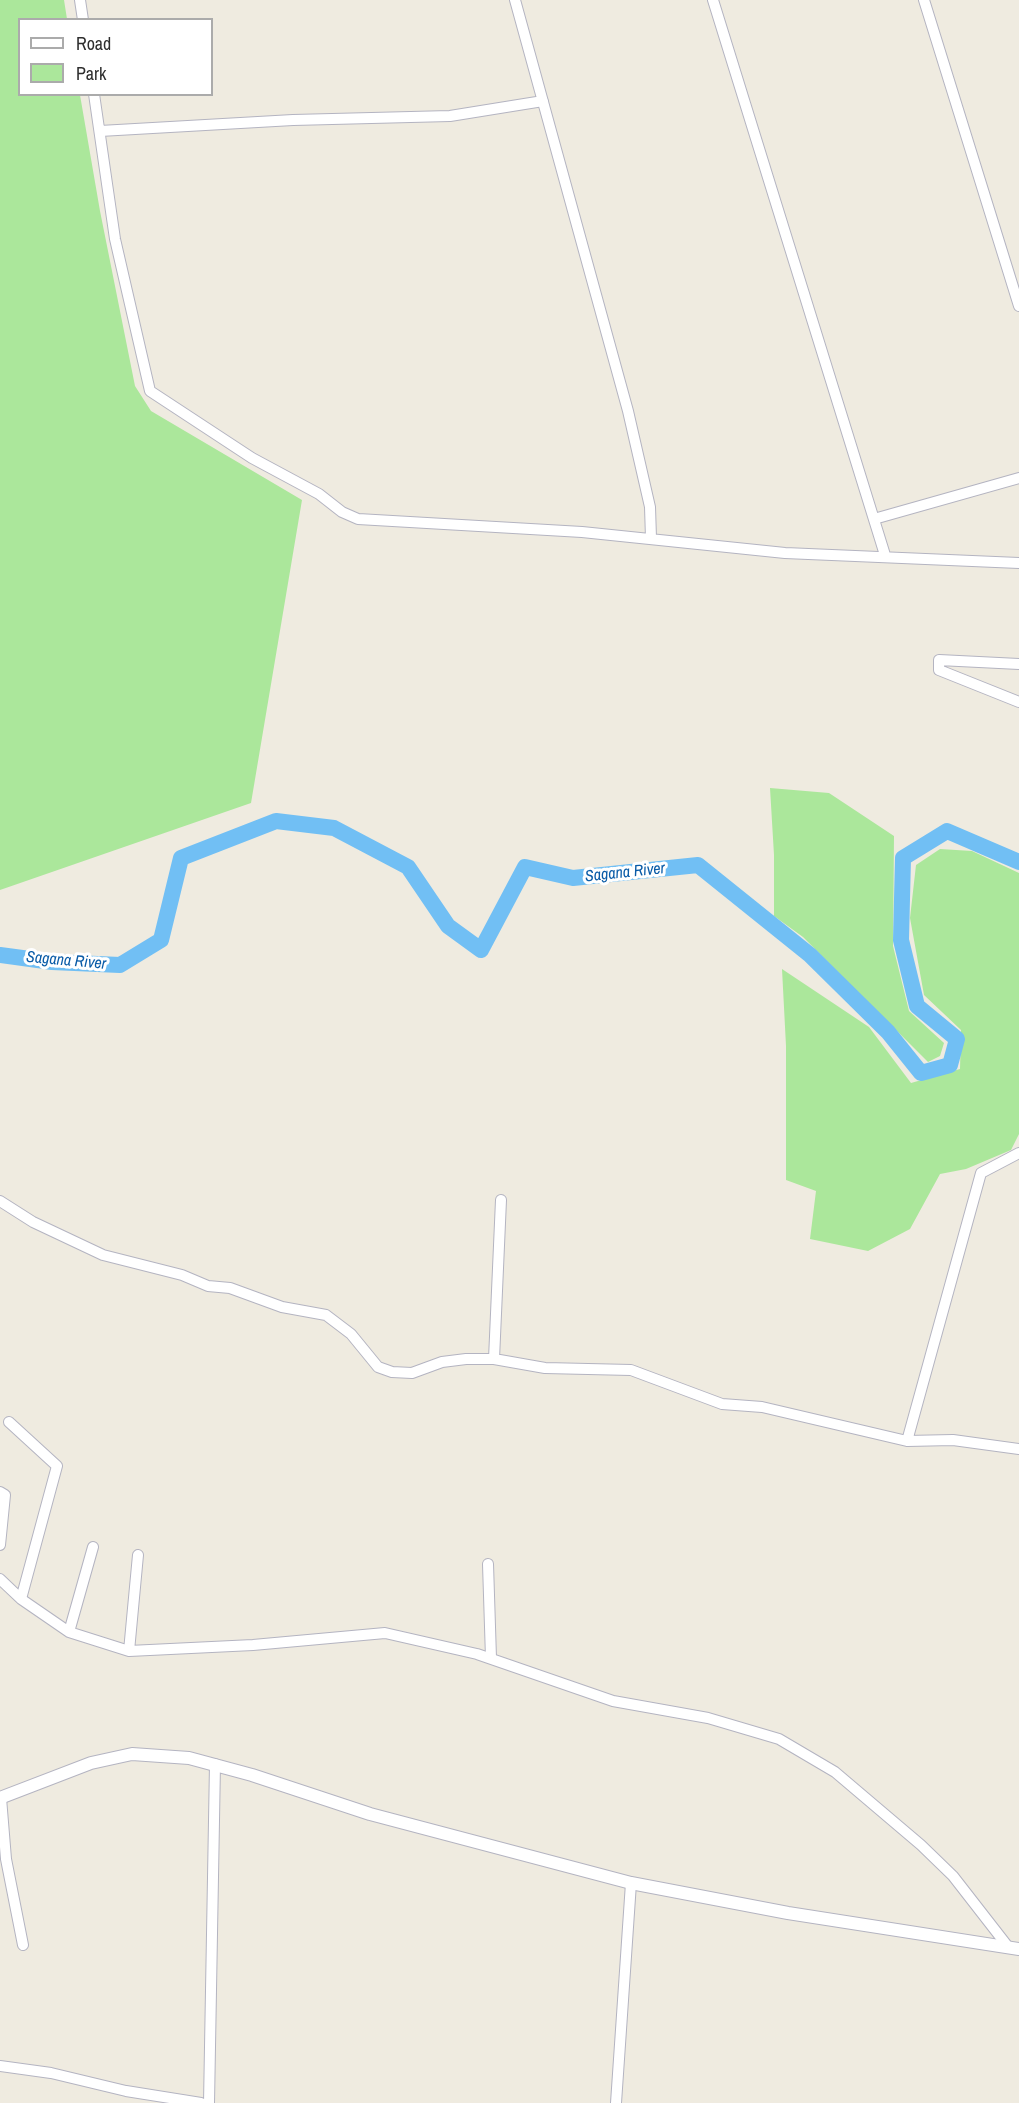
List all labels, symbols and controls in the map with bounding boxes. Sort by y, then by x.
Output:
legend [18,18,213,96]
text: Road [76,31,111,56]
text: Park [76,61,106,86]
water label: Sagana River [584,859,666,887]
water label: Sagana River [25,948,107,974]

